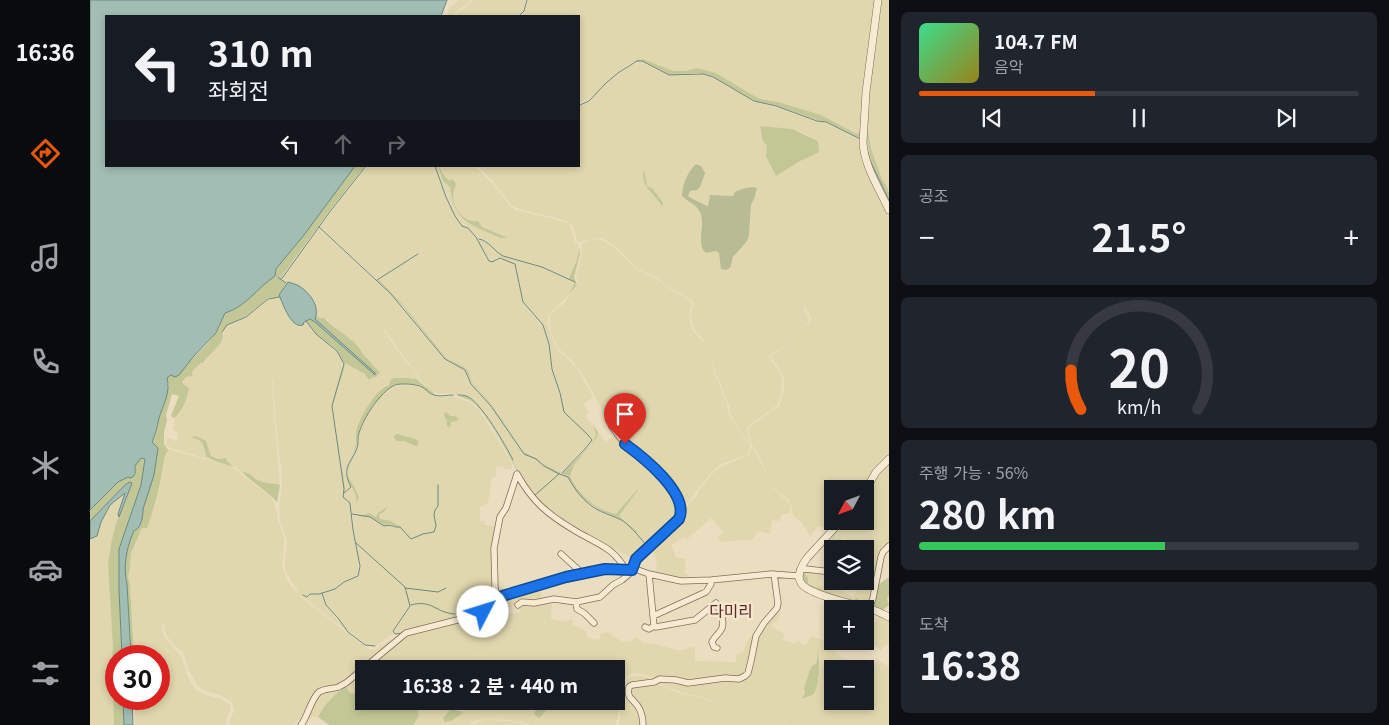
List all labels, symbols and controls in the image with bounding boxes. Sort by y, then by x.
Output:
text: 310 m [208,26,314,77]
text: 104.7 FM [994,27,1078,54]
text: 16:36 [15,35,75,67]
icon: left [125,35,190,100]
text: 음악 [994,54,1023,78]
text: 좌회전 [208,73,269,105]
icon: previous [978,104,1006,132]
icon: pause [1125,104,1153,132]
icon: next [1272,104,1300,132]
icon: left [276,130,304,158]
icon: ahead [329,130,357,158]
icon: right [382,130,410,158]
icon: directions [28,136,63,171]
text: 공조 [919,183,948,207]
text: 21.5° [1091,208,1187,263]
text: − [919,216,935,256]
text: + [1343,216,1359,256]
icon: music [28,240,63,275]
text: 20 [1108,328,1170,403]
icon: phone [28,344,63,379]
pin [604,393,646,444]
text: km/h [1117,393,1161,419]
icon: arrive [611,400,639,428]
icon: climate [28,448,63,483]
text: 주행 가능 · 56% [919,460,1028,484]
north arrow [824,480,874,530]
map controls [824,480,874,710]
text: 280 km [919,485,1057,540]
button: layers [824,540,874,590]
icon: car [28,552,63,587]
position arrow [456,585,508,637]
district label: 다미리 [709,598,753,622]
button: + [824,600,874,650]
text: 도착 [919,611,948,635]
text: 16:38 [919,636,1021,691]
speed limit sign: 30 [105,645,170,710]
icon: filters [28,656,63,691]
button: − [824,660,874,710]
text: 16:38 · 2 분 · 440 m [402,671,578,698]

